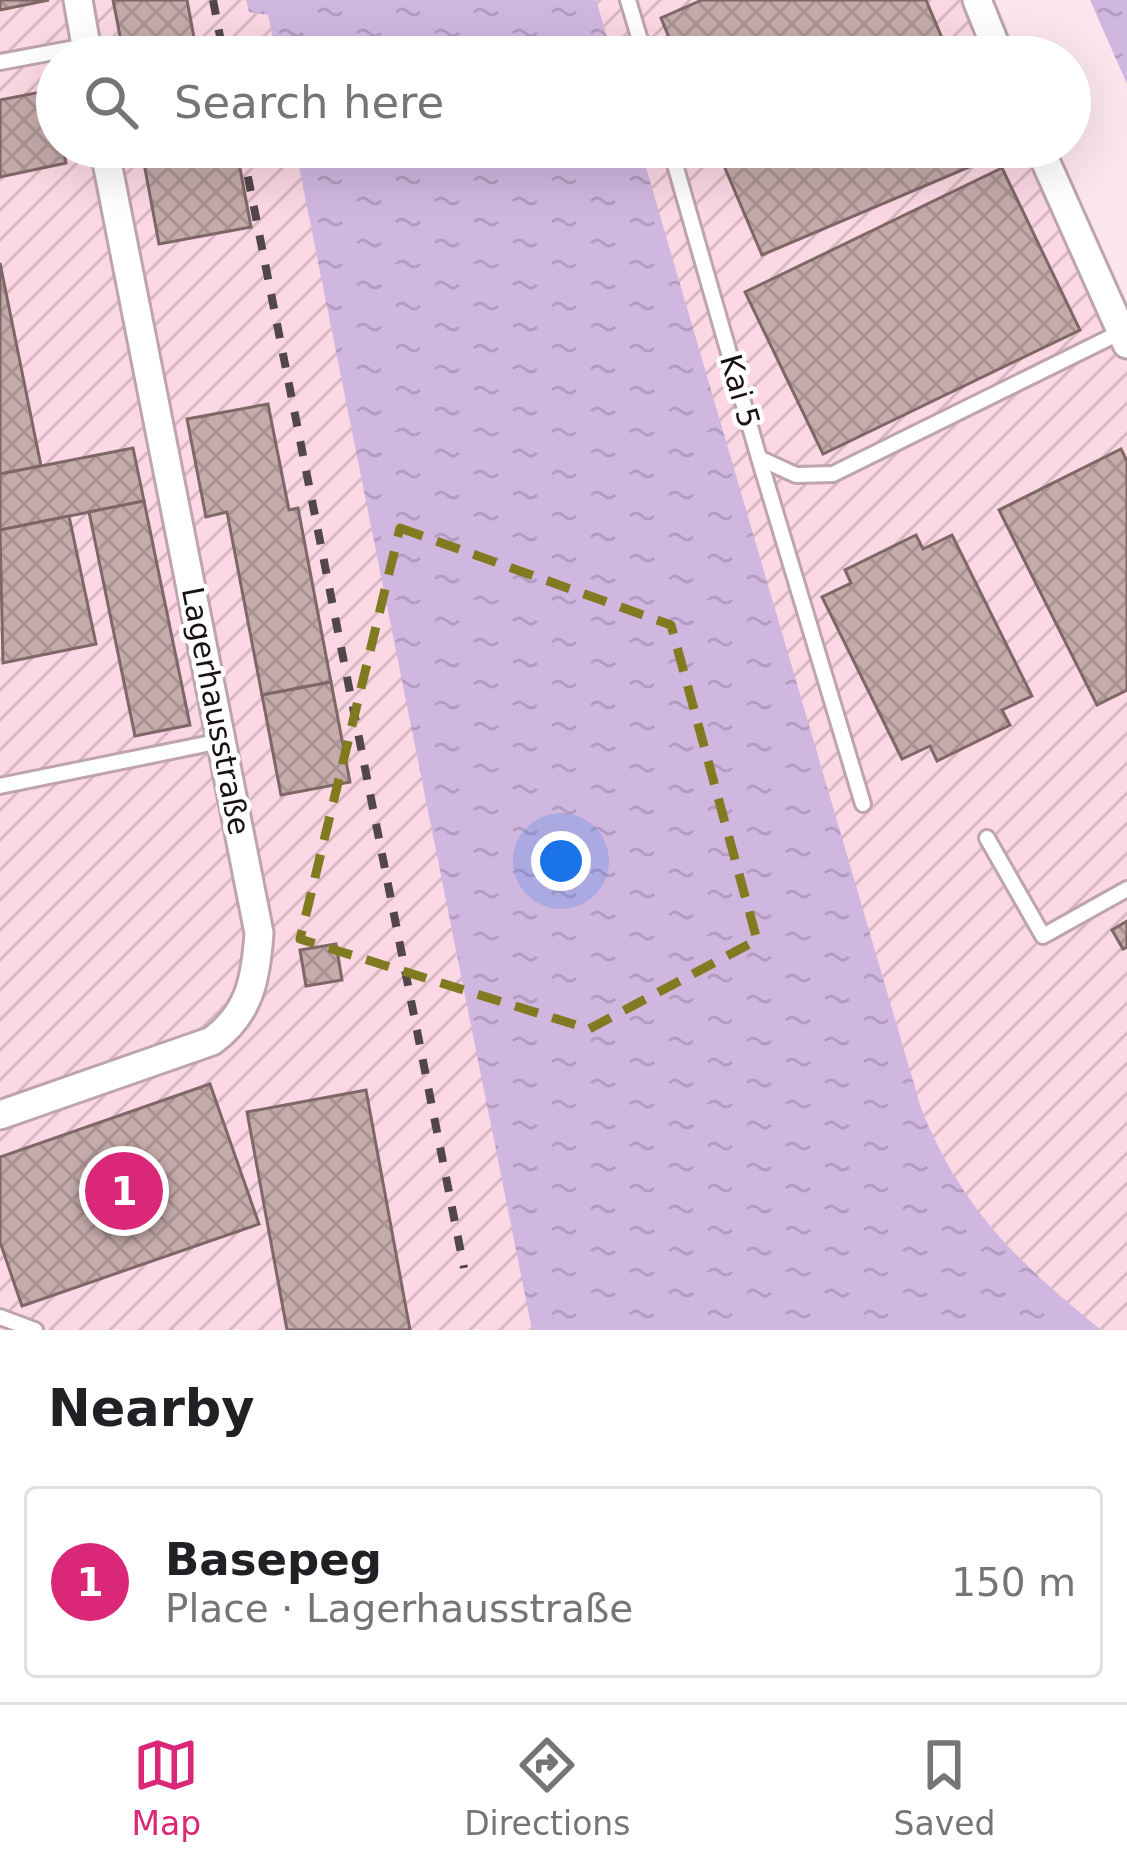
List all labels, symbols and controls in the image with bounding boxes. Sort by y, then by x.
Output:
search box [36,36,1091,168]
icon: search [78,69,144,135]
text: Search here [174,76,444,129]
street label: Kai 5 [713,350,767,432]
street label: Lagerhausstraße [175,584,257,838]
your location [531,831,591,891]
pin: 1 [85,1146,163,1236]
text: Nearby [48,1379,255,1438]
text: Basepeg [165,1533,382,1586]
text: 1 [76,1560,104,1605]
text: 150 m [951,1560,1076,1605]
text: Place · Lagerhausstraße [165,1586,633,1631]
tab: Map [132,1732,201,1843]
tab: Directions [464,1732,630,1843]
tab: Saved [894,1732,995,1843]

